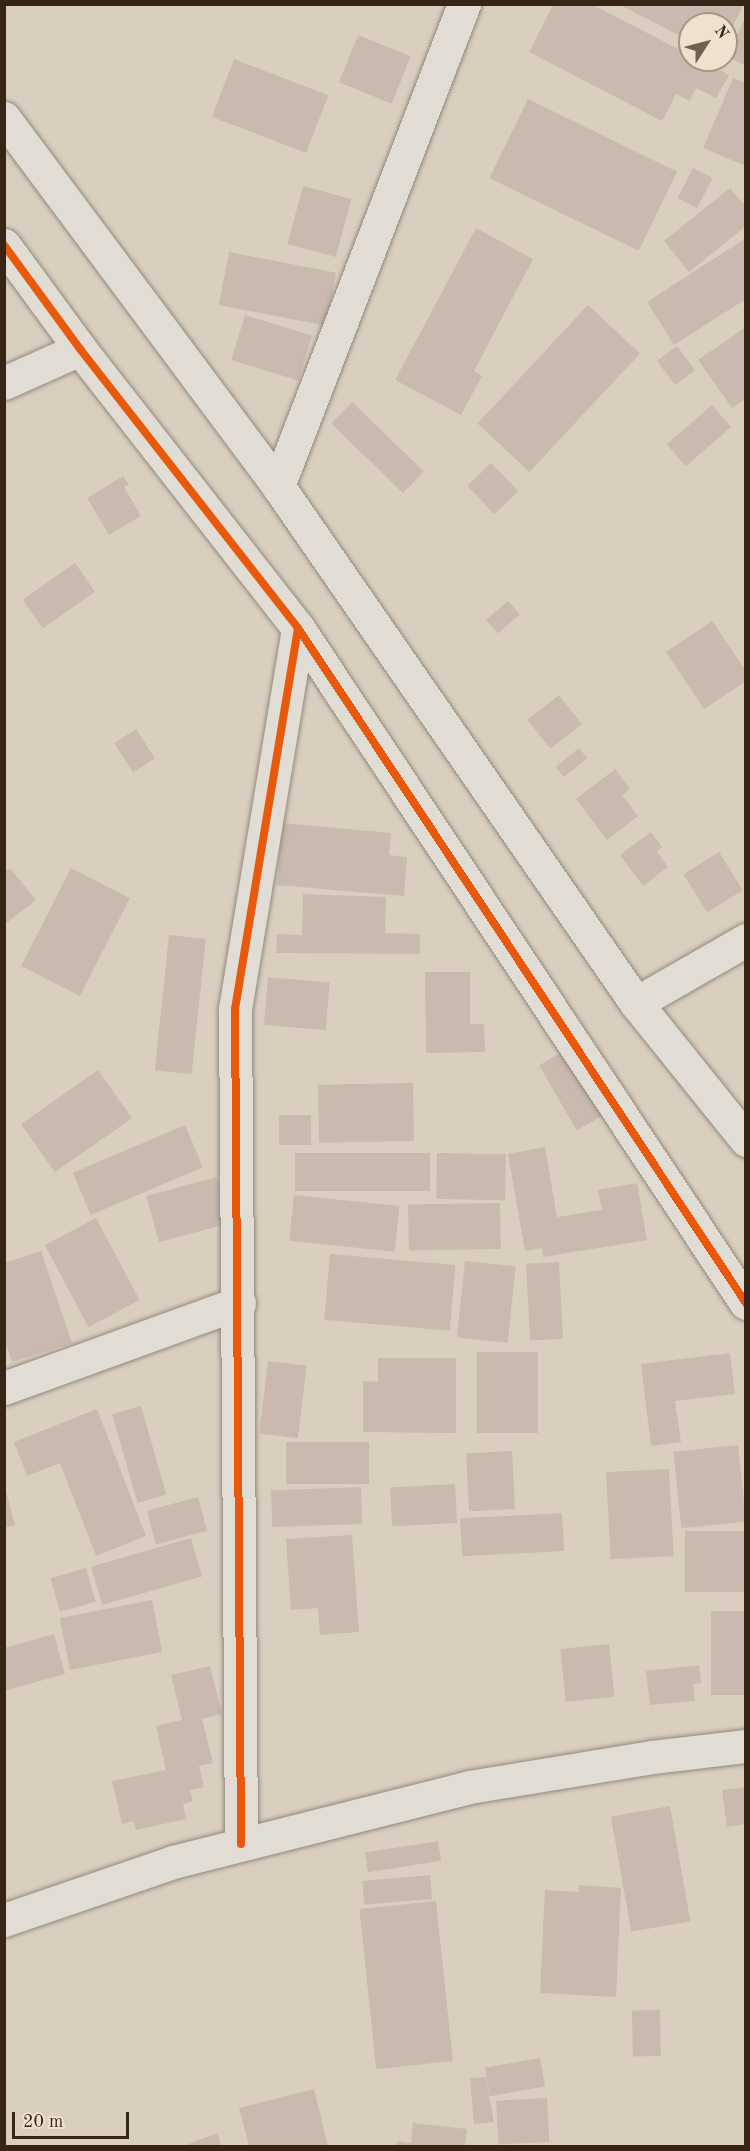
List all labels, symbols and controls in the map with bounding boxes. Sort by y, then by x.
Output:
north arrow [678,12,738,72]
text: N [711,23,731,42]
scale bar [15,2100,132,2138]
text: 20 m [23,2113,63,2131]

